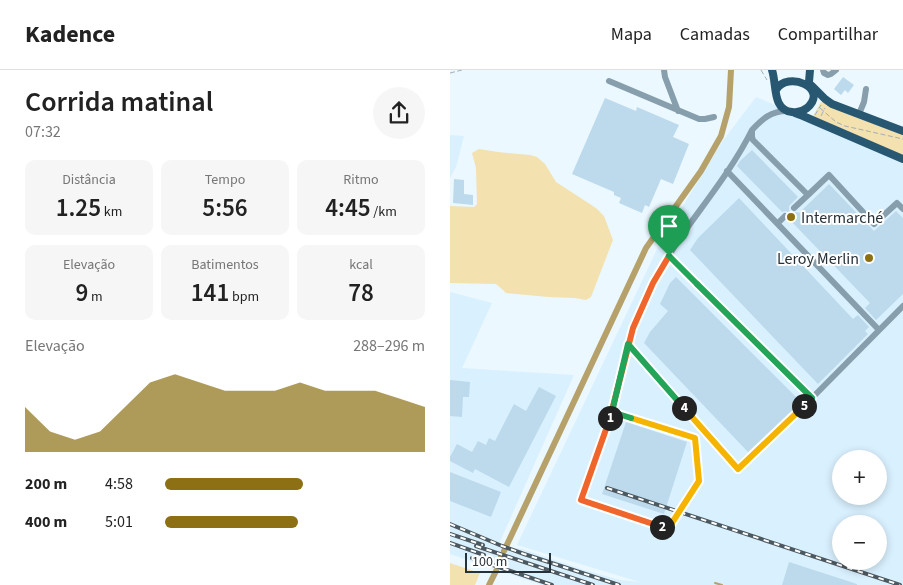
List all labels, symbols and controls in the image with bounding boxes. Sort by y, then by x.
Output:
text: Kadence [25,17,115,52]
text: Mapa [611,22,652,47]
text: Camadas [680,22,750,47]
text: Compartilhar [778,22,878,47]
text: Corrida matinal [25,82,213,122]
button: share [373,87,425,139]
text: 07:32 [25,121,61,143]
text: Distância [62,170,116,190]
text: Tempo [205,170,245,190]
text: Ritmo [343,170,379,190]
text: 1.25 [56,190,101,226]
text: 5:56 [202,190,248,226]
text: 4:45 [325,190,371,226]
text: km [101,202,122,222]
text: /km [371,202,397,222]
pin [648,205,690,256]
place label: Intermarché [801,207,883,229]
marker: Intermarché [785,211,797,223]
icon: arrive [655,212,683,240]
place label: Leroy Merlin [777,248,859,270]
marker: Leroy Merlin [863,252,875,264]
text: Elevação [63,255,115,275]
text: Batimentos [191,255,259,275]
text: kcal [349,255,373,275]
text: 9 [75,275,88,311]
text: 141 [191,275,229,311]
text: 78 [348,275,374,311]
text: m [88,287,103,307]
text: bpm [229,287,259,307]
text: Elevação [25,335,85,357]
text: 288–296 m [353,335,425,357]
pin: 5 [792,394,816,418]
pin: 4 [672,396,696,420]
text: 5 [801,396,808,416]
text: 4 [681,398,688,418]
pin: 1 [598,406,622,430]
text: 1 [607,408,614,428]
map controls [832,450,887,570]
button: + [832,450,887,505]
text: 200 m [25,473,67,495]
text: 4:58 [105,473,133,495]
text: 400 m [25,511,67,533]
text: 5:01 [105,511,133,533]
pin: 2 [650,514,674,540]
button: − [832,515,887,570]
text: 2 [659,517,666,537]
scale bar [465,550,551,573]
text: 100 m [472,552,507,572]

